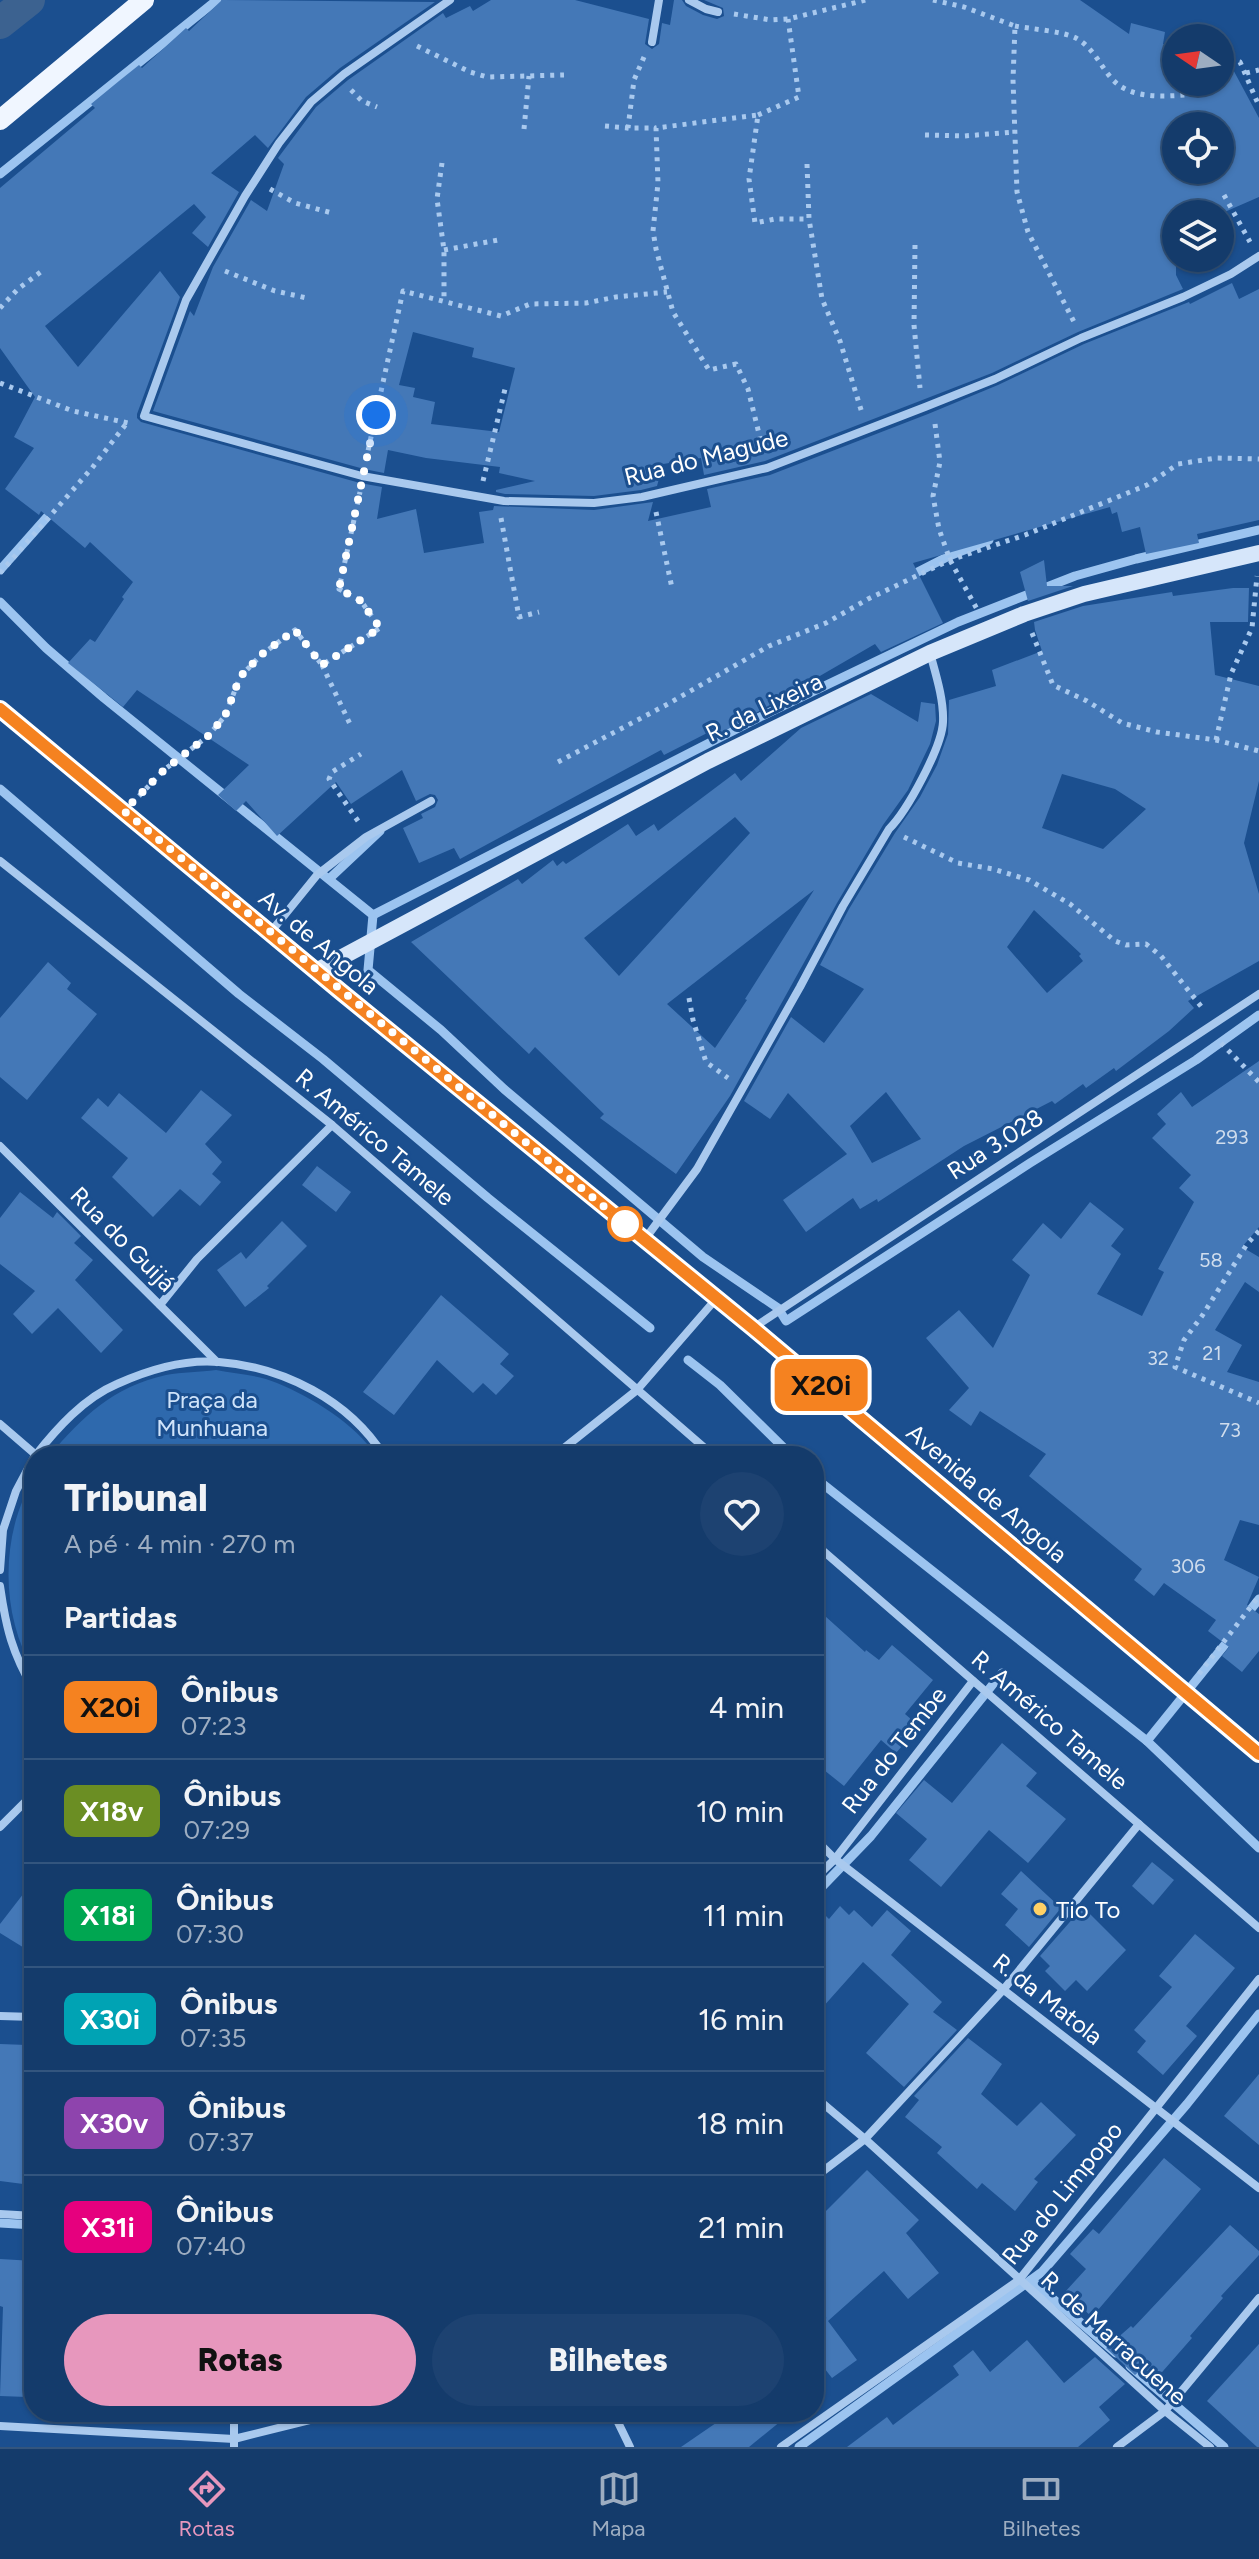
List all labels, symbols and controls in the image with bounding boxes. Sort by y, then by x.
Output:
north arrow [1162,24,1234,96]
map controls [1162,24,1234,272]
button: locate [1162,112,1234,184]
button: layers [1162,200,1234,272]
your location [356,395,396,435]
street label: Rua do Magude [621,423,791,491]
street label: R. da Lixeira [701,666,827,748]
street label: Av. de Angola [253,883,385,1001]
street label: R. Américo Tamele [290,1062,460,1212]
street label: Rua 3.028 [942,1102,1048,1186]
house number: 293 [1215,1125,1249,1149]
street label: Rua do Guijá [65,1181,181,1297]
unlabelled marker [608,1207,642,1241]
house number: 58 [1199,1248,1223,1272]
house number: 21 [1202,1341,1222,1365]
house number: 32 [1147,1346,1169,1370]
line badge: X20i [765,1359,877,1411]
text: X20i [791,1368,851,1402]
park label: Praça da Munhuana [156,1385,268,1442]
street label: Avenida de Angola [901,1417,1073,1569]
house number: 73 [1219,1418,1241,1442]
button: heart [700,1472,784,1556]
text: Tribunal [64,1475,208,1521]
text: A pé · 4 min · 270 m [64,1528,295,1560]
house number: 306 [1170,1554,1206,1578]
text: Partidas [64,1599,177,1636]
street label: R. Américo Tamele [966,1644,1134,1796]
text: Ônibus [181,1673,278,1710]
street label: Rua do Tembe [835,1681,953,1819]
text: 4 min [709,1689,784,1726]
text: X20i [80,1690,141,1724]
text: 07:23 [181,1710,247,1742]
text: Ônibus [184,1777,281,1814]
text: 10 min [696,1793,784,1830]
text: X18v [80,1794,144,1828]
text: 07:29 [184,1814,250,1846]
text: Ônibus [176,1881,273,1918]
place label: Tio To [1056,1895,1120,1924]
text: 11 min [703,1897,784,1934]
text: X18i [80,1898,136,1932]
marker: Tio To [1031,1900,1049,1918]
text: 07:30 [176,1918,244,1950]
street label: R. da Matola [987,1947,1109,2051]
text: Ônibus [180,1985,277,2022]
text: 16 min [698,2001,784,2038]
text: X30i [80,2002,140,2036]
text: 07:35 [180,2022,246,2054]
text: Ônibus [188,2089,286,2126]
text: 18 min [697,2105,784,2142]
text: X30v [80,2106,148,2140]
street label: Rua do Limpopo [996,2116,1128,2270]
text: 07:37 [188,2126,254,2158]
text: Ônibus [176,2193,273,2230]
text: 21 min [698,2209,784,2246]
text: X31i [81,2210,135,2244]
text: 07:40 [176,2230,246,2262]
street label: R. de Marracuene [1035,2265,1193,2411]
button: Rotas [64,2314,416,2406]
button: Bilhetes [432,2314,784,2406]
tab: Rotas [178,2467,235,2542]
tab: Mapa [591,2467,646,2542]
tab: Bilhetes [1002,2467,1081,2542]

